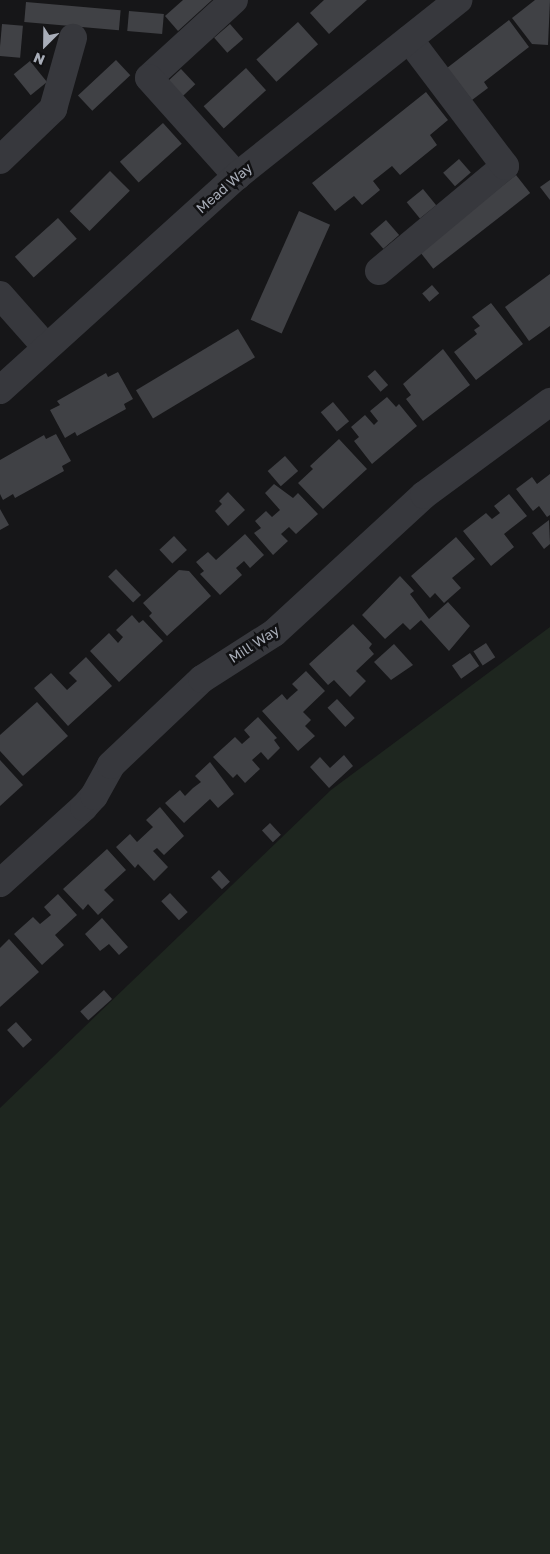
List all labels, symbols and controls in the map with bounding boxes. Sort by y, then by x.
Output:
north arrow [20,20,70,70]
text: N [31,49,47,69]
street label: Mead Way [193,159,255,217]
street label: Mill Way [226,622,282,666]

